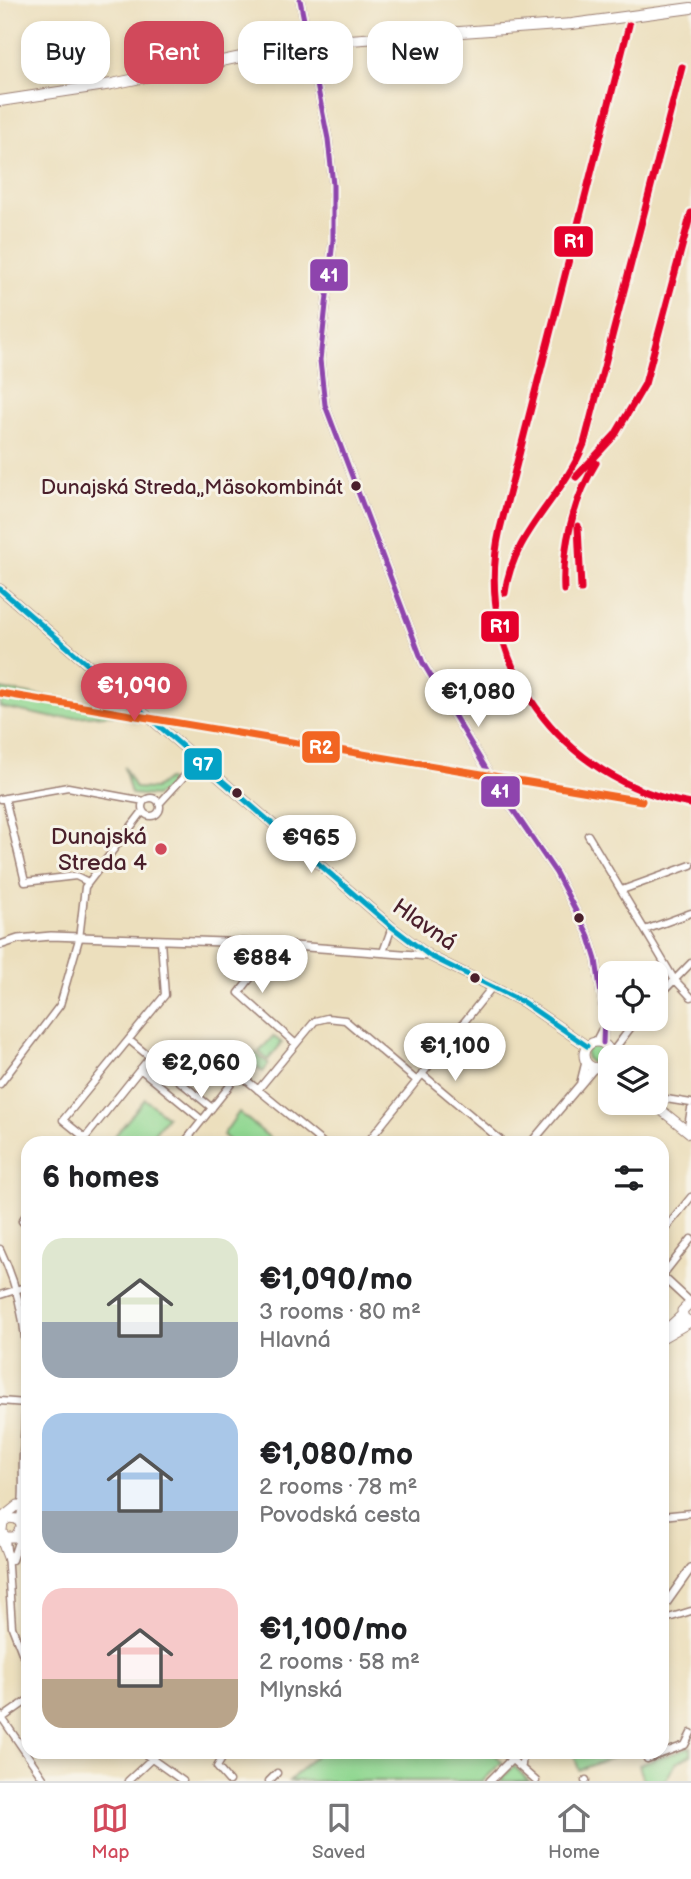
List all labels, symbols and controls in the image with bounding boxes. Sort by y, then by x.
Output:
chip: Buy [21,21,110,84]
chip: Rent [124,21,224,84]
chip: Filters [238,21,353,84]
chip: New [367,21,463,84]
line badge: R1 [553,225,594,258]
text: R1 [563,231,585,254]
line badge: 41 [309,258,349,292]
text: 41 [320,265,338,288]
place label: Dunajská Streda,,Mäsokombinát [41,475,344,500]
marker: Dunajská Streda,,Mäsokombinát [349,479,363,493]
line badge: R1 [480,610,520,643]
text: R1 [489,616,511,639]
pin: €1,090 [77,664,191,723]
pin: €1,080 [421,670,535,729]
text: €1,090 [97,672,171,700]
text: €1,080 [441,678,515,706]
line badge: R2 [301,730,341,764]
text: R2 [309,737,334,760]
line badge: 97 [183,747,223,781]
text: 97 [192,754,214,777]
line badge: 41 [480,775,521,808]
text: 41 [491,781,509,804]
unlabelled marker [230,786,244,800]
pin: €965 [270,816,352,875]
place label: Dunajská Streda 4 [51,823,147,877]
text: €965 [282,824,340,852]
marker: Dunajská Streda 4 [153,841,169,857]
street label: Hlavná [387,893,462,957]
unlabelled marker [572,911,586,925]
pin: €884 [221,936,303,995]
text: €884 [233,944,291,972]
map controls [598,961,668,1115]
button: locate [598,961,668,1031]
unlabelled marker [468,971,482,985]
pin: €1,100 [398,1024,512,1083]
text: €1,100 [420,1032,490,1060]
pin: €2,060 [144,1040,258,1100]
button: layers [598,1045,668,1115]
text: €2,060 [162,1049,240,1077]
icon: filters [610,1159,648,1197]
text: 6 homes [42,1160,159,1196]
text: €1,090/mo [259,1262,413,1298]
icon: home [98,1266,182,1350]
text: 3 rooms · 80 m² [259,1298,421,1326]
text: Hlavná [259,1326,331,1354]
text: €1,080/mo [259,1437,413,1473]
icon: home [98,1441,182,1525]
text: 2 rooms · 78 m² [259,1473,417,1501]
text: Povodská cesta [259,1501,421,1529]
text: €1,100/mo [259,1612,408,1648]
icon: home [98,1616,182,1700]
text: 2 rooms · 58 m² [259,1648,420,1676]
text: Mlynská [259,1676,343,1704]
tab: Map [91,1799,129,1864]
tab: Saved [312,1799,365,1864]
tab: Home [548,1799,600,1864]

